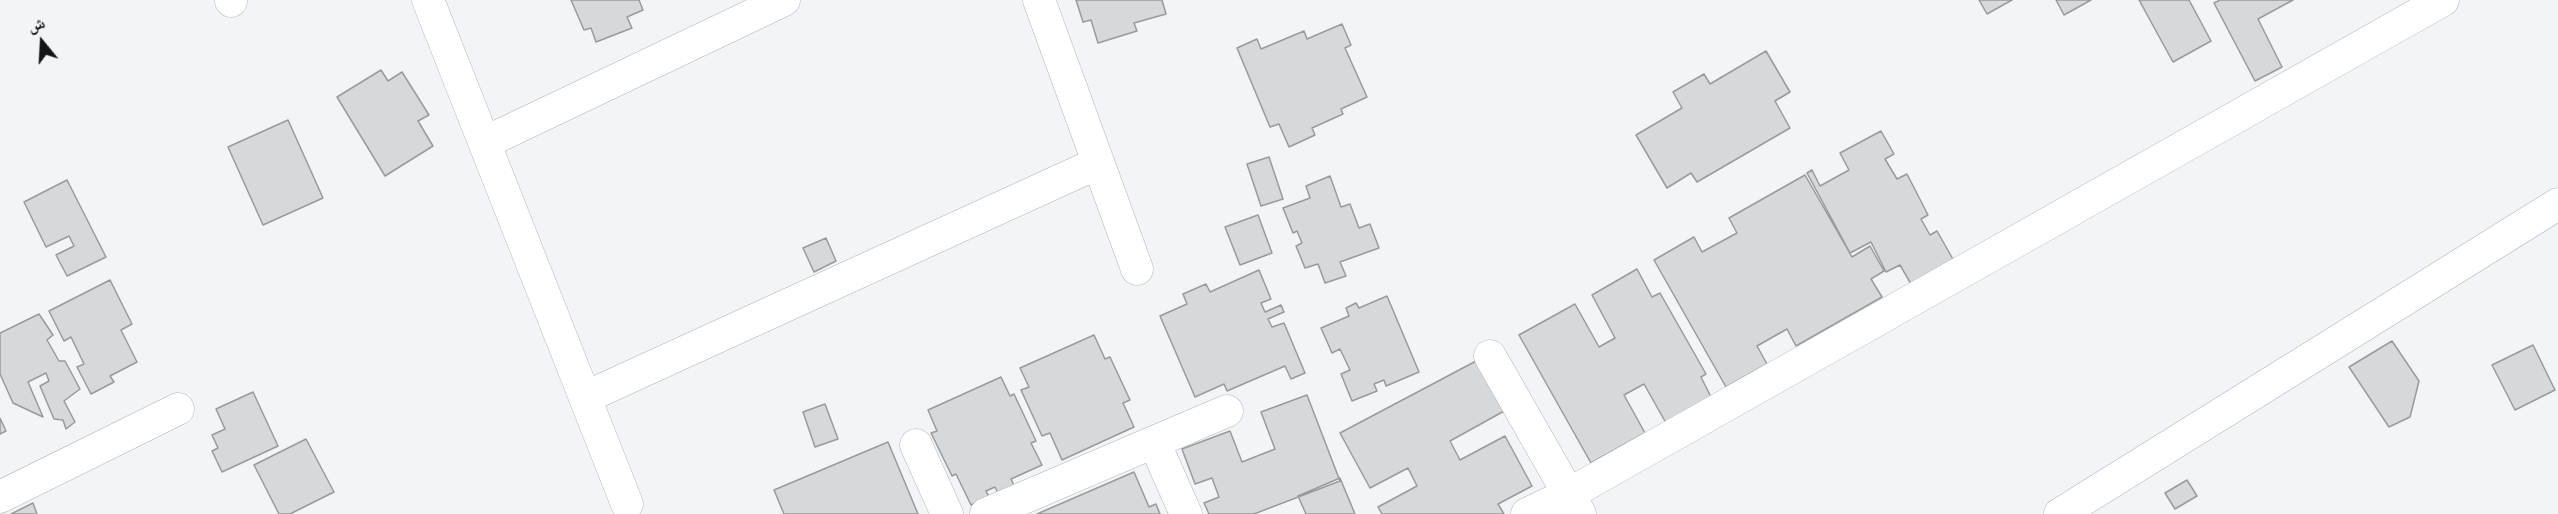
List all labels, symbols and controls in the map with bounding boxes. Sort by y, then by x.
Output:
north arrow [12,12,72,72]
text: ش [25,13,47,36]

